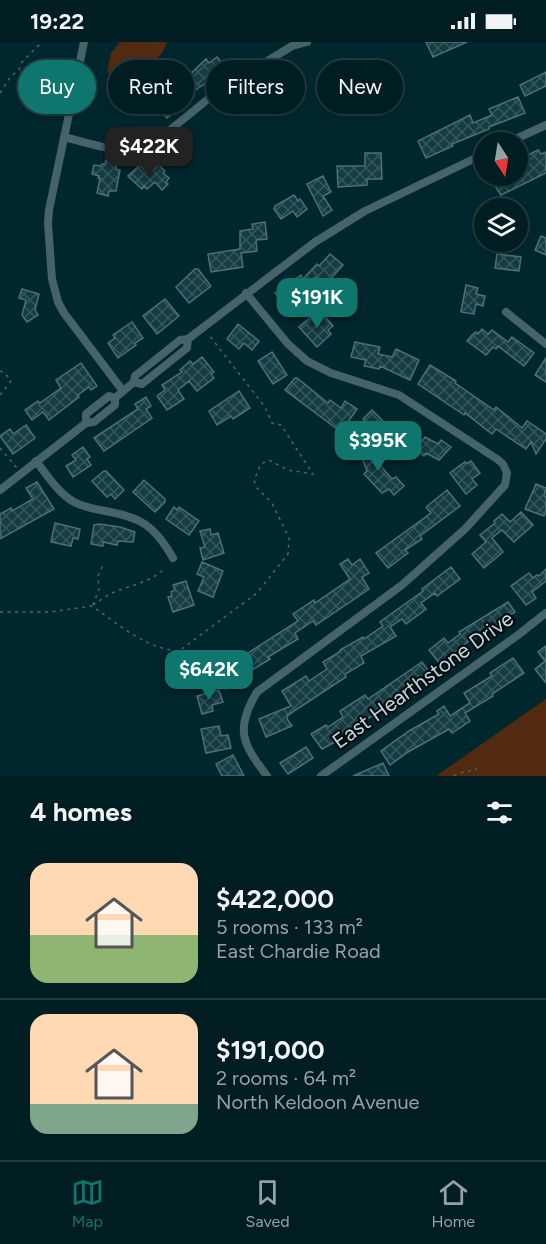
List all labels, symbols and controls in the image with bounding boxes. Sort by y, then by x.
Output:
text: 19:22 [30,8,84,35]
chip: Buy [18,60,96,114]
chip: Rent [108,60,194,114]
chip: Filters [206,60,305,114]
chip: New [317,60,403,114]
pin: $422K [107,127,191,178]
north arrow [474,132,528,186]
map controls [474,132,528,252]
text: $422K [119,134,179,158]
button: layers [474,198,528,252]
pin: $191K [275,278,359,329]
text: $191K [291,285,343,309]
pin: $395K [336,421,420,472]
text: $395K [349,428,407,452]
street label: East Hearthstone Drive [327,606,518,754]
pin: $642K [167,650,251,701]
text: $642K [179,657,239,681]
text: 4 homes [30,796,132,828]
icon: filters [483,796,516,829]
text: $422,000 [216,883,334,915]
icon: home [78,887,150,959]
text: 5 rooms · 133 m² [216,915,363,939]
text: East Chardie Road [216,939,381,963]
text: $191,000 [216,1034,325,1066]
icon: home [78,1038,150,1110]
text: 2 rooms · 64 m² [216,1066,356,1090]
text: North Keldoon Avenue [216,1090,420,1114]
tab: Map [71,1176,104,1231]
tab: Saved [246,1176,290,1231]
tab: Home [431,1176,475,1231]

